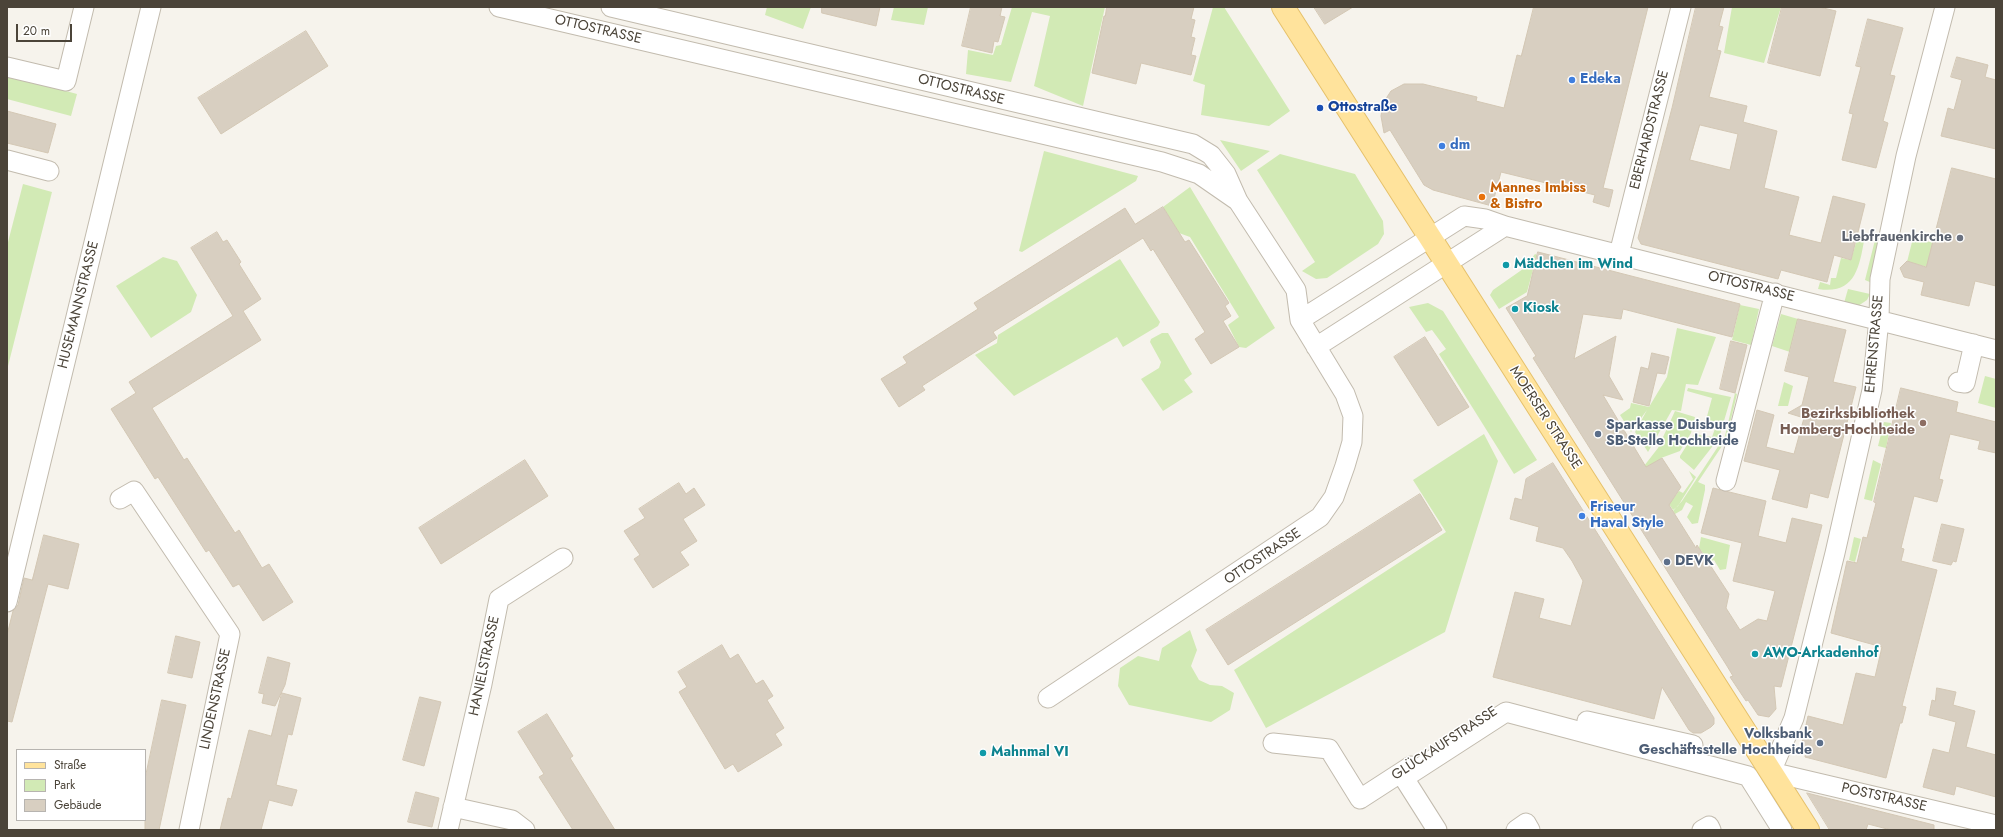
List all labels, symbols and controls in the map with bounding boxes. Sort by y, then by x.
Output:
street label: OTTOSTRASSE [553,12,643,48]
scale bar [18,16,74,42]
text: 20 m [23,22,50,40]
street label: EBERHARDSTRASSE [1627,69,1673,191]
street label: OTTOSTRASSE [916,71,1006,109]
place label: Edeka [1580,72,1621,88]
marker: Edeka [1567,75,1577,85]
place label: Ottostraße [1328,100,1397,116]
marker: Ottostraße [1315,103,1325,113]
place label: dm [1450,138,1470,154]
marker: dm [1437,141,1447,151]
place label: Mannes Imbiss & Bistro [1490,181,1586,214]
marker: Mannes Imbiss & Bistro [1477,192,1487,202]
place label: Liebfrauenkirche [1841,230,1952,246]
marker: Liebfrauenkirche [1955,233,1965,243]
street label: HUSEMANNSTRASSE [55,240,103,370]
place label: Mädchen im Wind [1514,257,1633,273]
marker: Mädchen im Wind [1501,260,1511,270]
street label: OTTOSTRASSE [1706,268,1796,306]
street label: EHRENSTRASSE [1862,294,1888,394]
place label: Kiosk [1523,301,1559,317]
marker: Kiosk [1510,304,1520,314]
street label: MOERSER STRASSE [1505,363,1585,473]
place label: Bezirksbibliothek Homberg-Hochheide [1780,407,1915,440]
place label: Sparkasse Duisburg SB-Stelle Hochheide [1606,418,1739,450]
marker: Bezirksbibliothek Homberg-Hochheide [1918,418,1928,428]
marker: Sparkasse Duisburg SB-Stelle Hochheide [1593,429,1603,439]
place label: Friseur Haval Style [1590,500,1664,532]
marker: Friseur Haval Style [1577,511,1587,521]
street label: OTTOSTRASSE [1222,525,1304,589]
place label: DEVK [1675,554,1714,570]
marker: DEVK [1662,557,1672,567]
street label: HANIELSTRASSE [466,614,504,718]
place label: AWO-Arkadenhof [1763,646,1879,662]
street label: LINDENSTRASSE [197,647,235,751]
marker: AWO-Arkadenhof [1750,649,1760,659]
street label: GLÜCKAUFSTRASSE [1389,704,1501,784]
place label: Volksbank Geschäftsstelle Hochheide [1639,727,1812,760]
marker: Volksbank Geschäftsstelle Hochheide [1815,738,1825,748]
place label: Mahnmal VI [991,745,1069,761]
marker: Mahnmal VI [978,748,988,758]
legend [16,749,146,821]
text: Straße [54,756,86,774]
text: Park [54,776,75,794]
street label: POSTSTRASSE [1840,780,1928,816]
text: Gebäude [54,796,101,814]

